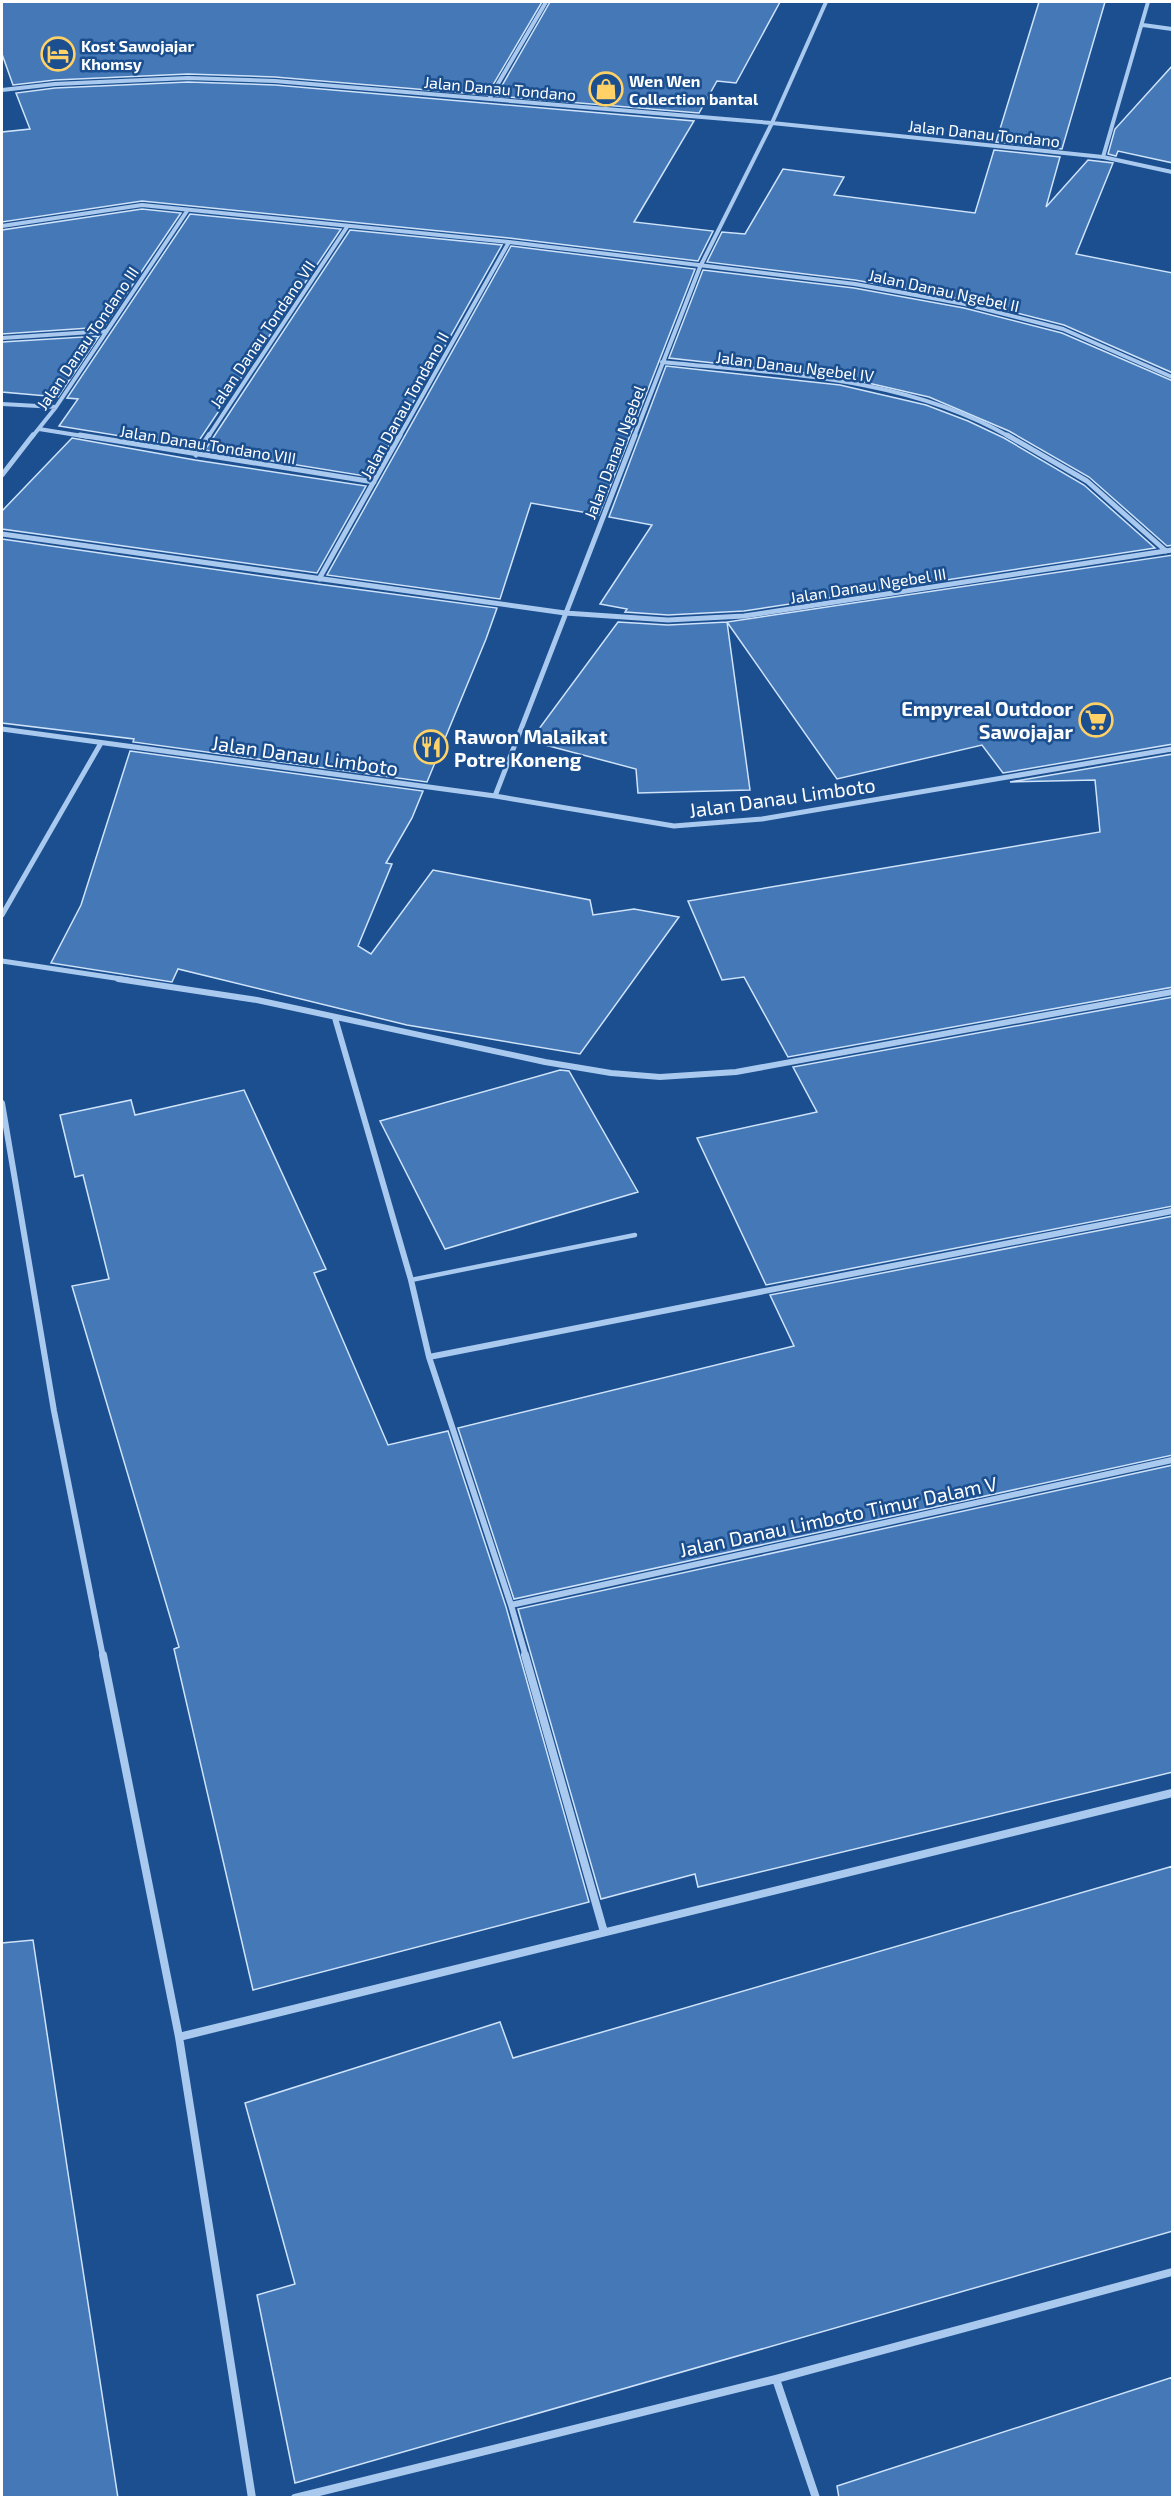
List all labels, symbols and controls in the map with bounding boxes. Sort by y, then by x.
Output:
hotel icon: Kost Sawojajar Khomsy [40,36,76,72]
place label: Kost Sawojajar Khomsy [81,36,194,74]
shop icon: Wen Wen Collection bantal [588,71,624,107]
place label: Wen Wen Collection bantal [629,71,759,108]
street label: Jalan Danau Tondano [423,72,577,104]
street label: Jalan Danau Tondano [907,116,1061,150]
street label: Jalan Danau Tondano VII [205,257,319,411]
street label: Jalan Danau Tondano III [32,263,142,413]
street label: Jalan Danau Ngebel II [867,265,1021,315]
street label: Jalan Danau Tondano II [356,328,452,482]
street label: Jalan Danau Ngebel IV [715,347,875,385]
street label: Jalan Danau Ngebel [580,382,648,522]
street label: Jalan Danau Tondano VIII [119,421,297,467]
street label: Jalan Danau Ngebel III [789,563,947,607]
place label: Empyreal Outdoor Sawojajar [901,696,1073,743]
supermarket icon: Empyreal Outdoor Sawojajar [1078,702,1114,738]
place label: Rawon Malaikat Potre Koneng [454,724,607,771]
restaurant icon: Rawon Malaikat Potre Koneng [413,729,449,765]
street label: Jalan Danau Limboto [210,730,400,780]
street label: Jalan Danau Limboto [687,772,877,822]
street label: Jalan Danau Limboto Timur Dalam V [677,1471,999,1561]

